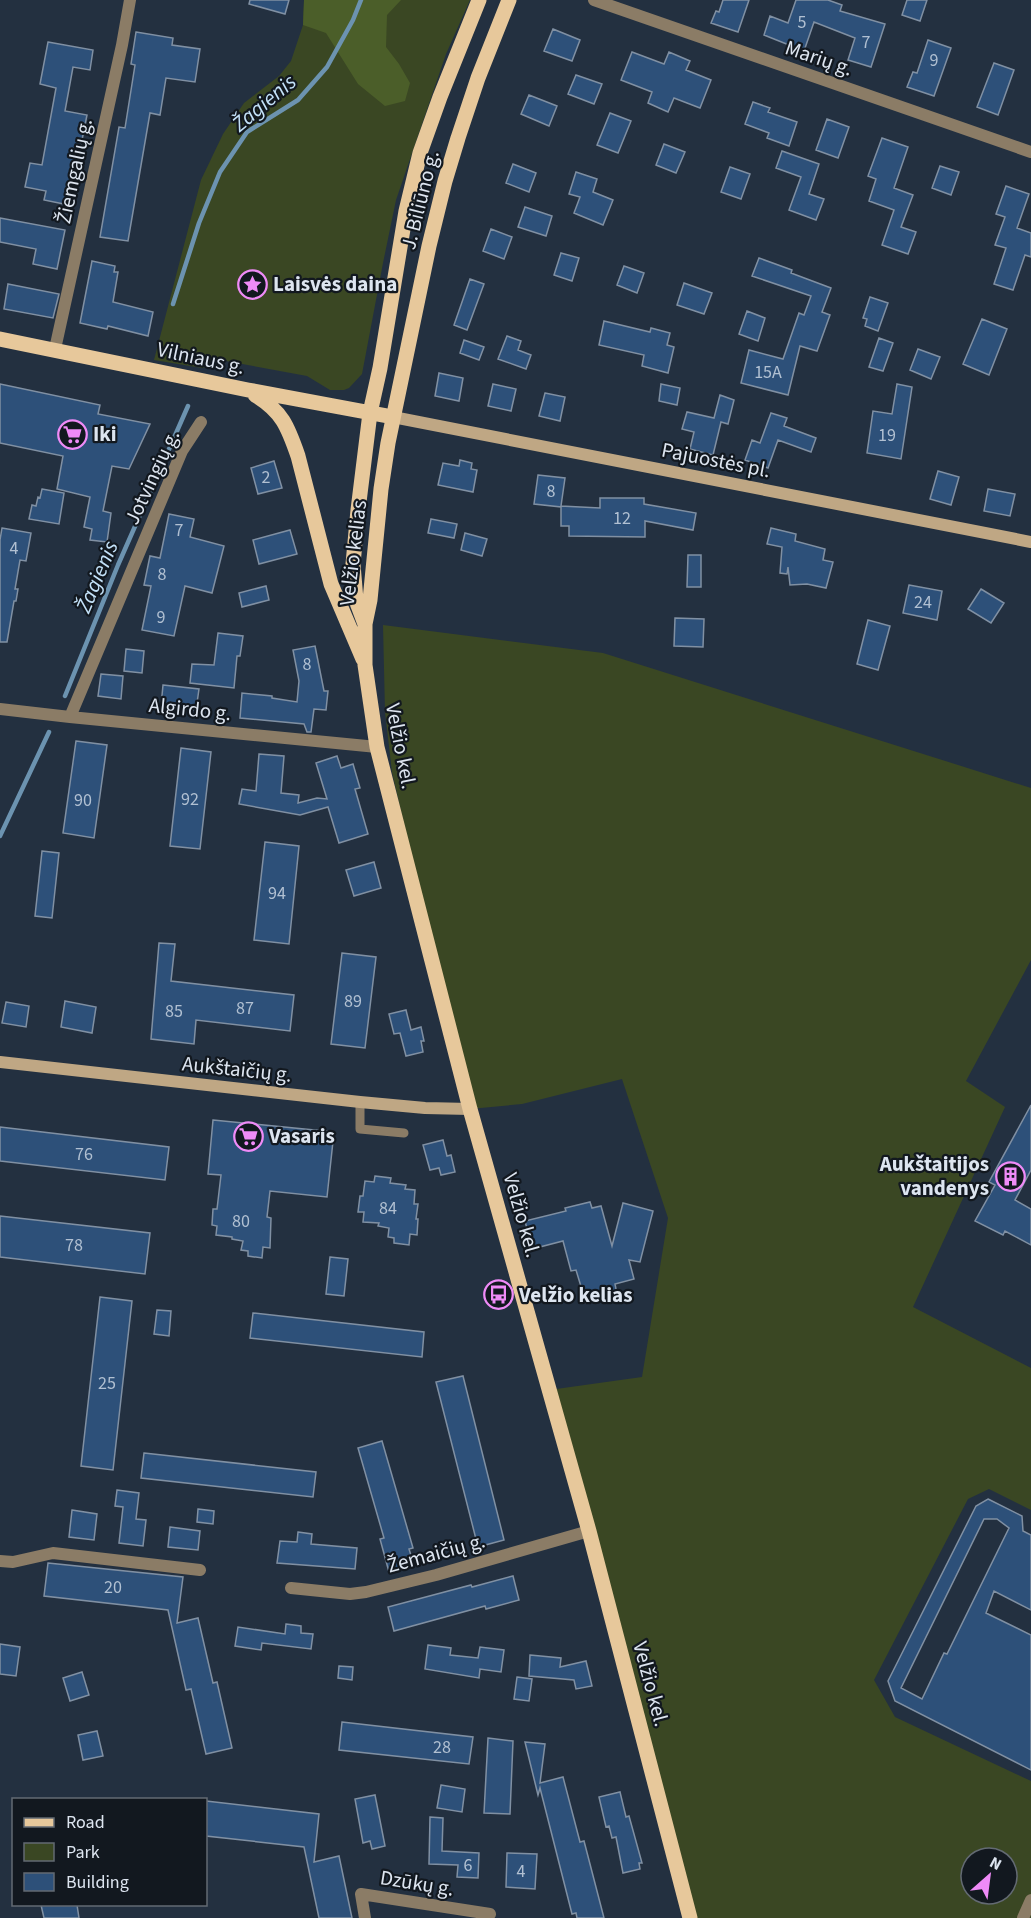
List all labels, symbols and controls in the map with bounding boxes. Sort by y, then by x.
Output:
house number: 5 [798,10,807,35]
house number: 7 [862,30,871,55]
street label: Marių g. [781,32,857,84]
house number: 9 [930,48,939,73]
water label: Žagienis [224,66,303,140]
street label: Žiemgalių g. [48,115,100,227]
street label: J. Biliūno g. [393,147,447,253]
place icon: Laisvės daina [236,268,268,300]
place label: Laisvės daina [273,269,397,299]
street label: Vilniaus g. [154,334,248,382]
house number: 15A [754,360,782,385]
supermarket icon: Iki [56,418,88,450]
place label: Iki [93,419,117,449]
house number: 19 [878,423,896,448]
street label: Jotvingių g. [117,425,187,529]
street label: Pajuostės pl. [659,435,773,485]
house number: 2 [262,465,271,490]
house number: 8 [547,479,556,504]
street label: Velžio kelias [332,498,374,608]
house number: 12 [613,506,631,531]
house number: 7 [175,518,184,543]
house number: 4 [10,536,19,561]
water label: Žagienis [67,536,127,619]
house number: 8 [158,562,167,587]
house number: 24 [914,590,932,615]
house number: 9 [157,605,166,630]
house number: 8 [303,652,312,677]
street label: Algirdo g. [147,690,233,728]
street label: Velžio kel. [378,700,424,792]
house number: 92 [181,787,199,812]
house number: 90 [74,788,92,813]
house number: 94 [268,881,286,906]
house number: 89 [344,989,362,1014]
house number: 87 [236,996,254,1021]
house number: 85 [165,999,183,1024]
street label: Aukštaičių g. [181,1048,293,1090]
supermarket icon: Vasaris [232,1120,264,1152]
place label: Vasaris [268,1121,335,1151]
house number: 76 [75,1142,93,1167]
place label: Aukštaitijos vandenys [879,1149,989,1203]
building icon: Aukštaitijos vandenys [994,1160,1026,1192]
street label: Velžio kel. [496,1169,548,1261]
house number: 84 [379,1196,397,1221]
house number: 80 [232,1209,250,1234]
house number: 78 [65,1233,83,1258]
bus stop icon: Velžio kelias [482,1279,514,1311]
place label: Velžio kelias [518,1280,632,1310]
house number: 25 [98,1371,116,1396]
street label: Žemaičių g. [384,1525,488,1581]
house number: 20 [104,1575,122,1600]
street label: Velžio kel. [625,1638,677,1730]
house number: 28 [433,1735,451,1760]
legend [12,1798,207,1906]
text: Road [66,1810,105,1835]
text: Park [66,1840,100,1865]
north arrow [959,1846,1019,1906]
text: N [986,1851,1005,1876]
house number: 6 [464,1853,473,1878]
house number: 4 [517,1859,526,1884]
street label: Dzūkų g. [378,1862,456,1904]
text: Building [66,1870,129,1895]

